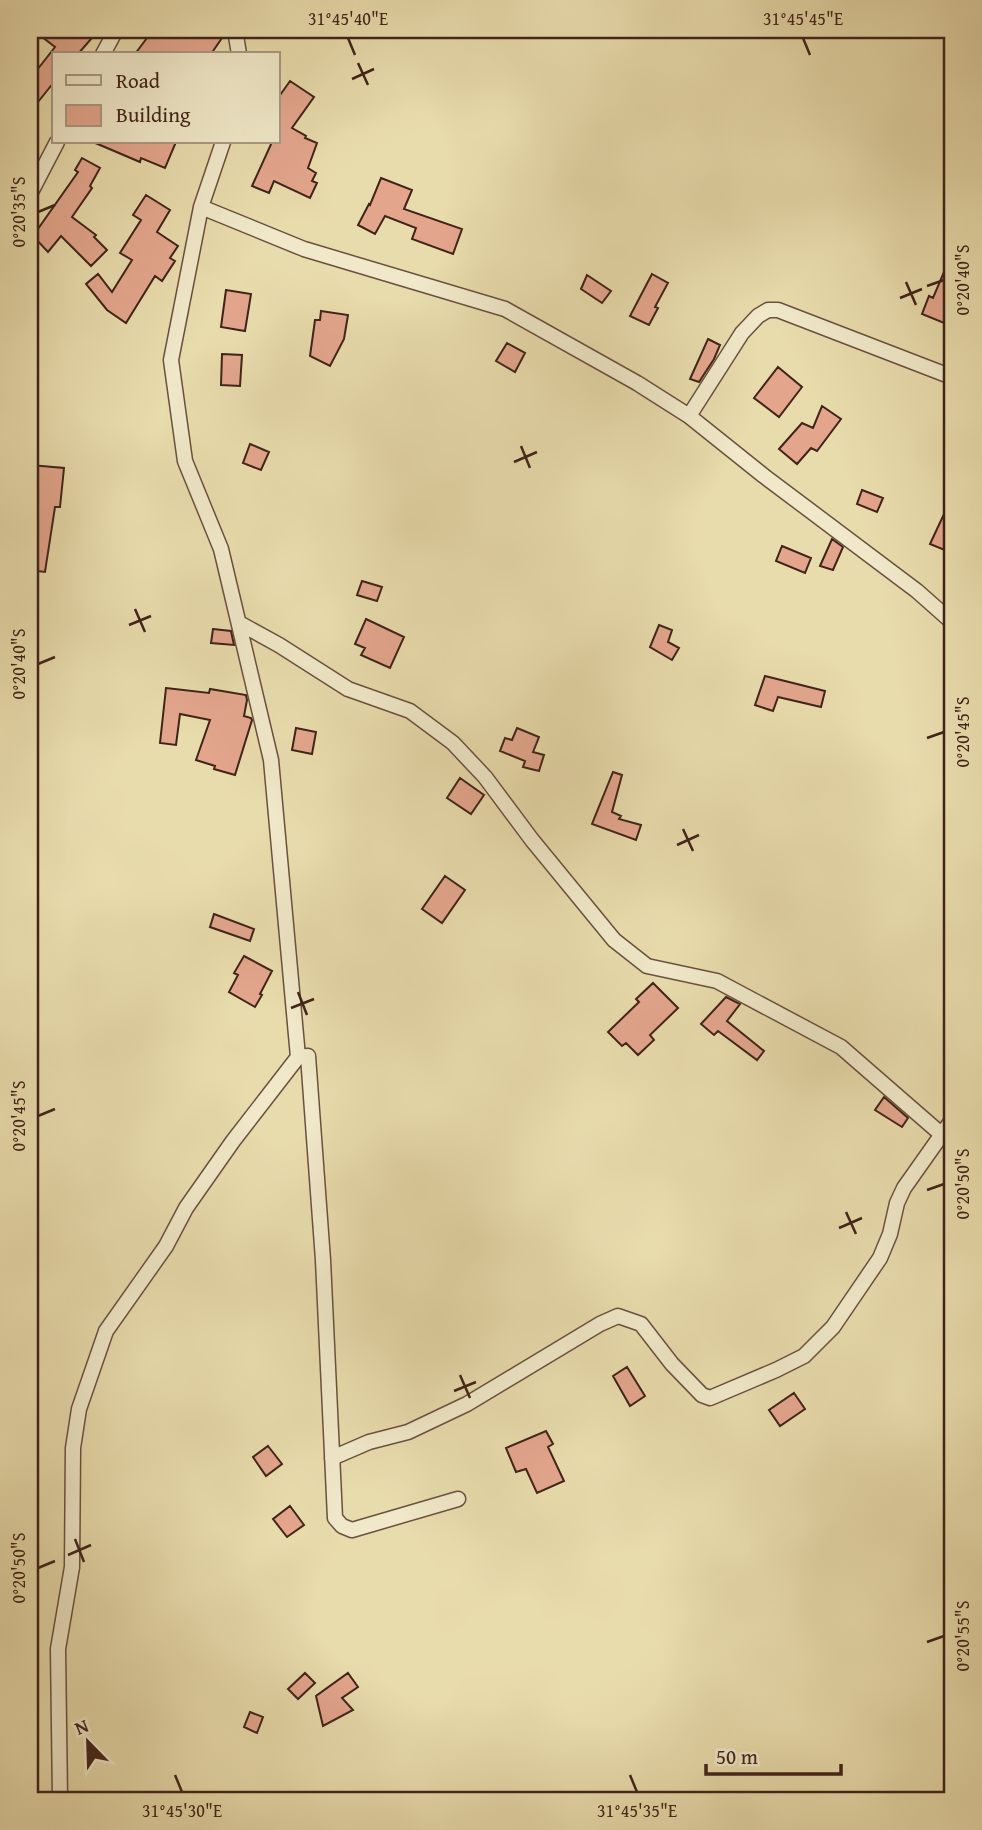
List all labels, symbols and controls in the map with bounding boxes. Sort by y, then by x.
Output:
text: 31°45'40"E [308,5,388,32]
text: 31°45'45"E [763,5,843,32]
legend [52,52,280,144]
text: Road [116,65,161,96]
text: Building [116,99,191,130]
text: 0°20'35"S [5,176,32,248]
text: 0°20'40"S [949,244,976,316]
text: 0°20'40"S [5,628,32,700]
text: 0°20'45"S [949,696,976,768]
text: 0°20'45"S [5,1080,32,1152]
text: 0°20'50"S [949,1148,976,1220]
text: 0°20'50"S [5,1532,32,1604]
text: 0°20'55"S [949,1600,976,1672]
north arrow [52,1708,122,1778]
text: N [70,1711,93,1742]
scale bar [706,1732,840,1776]
text: 50 m [716,1741,758,1772]
text: 31°45'30"E [142,1797,222,1824]
text: 31°45'35"E [597,1797,677,1824]

